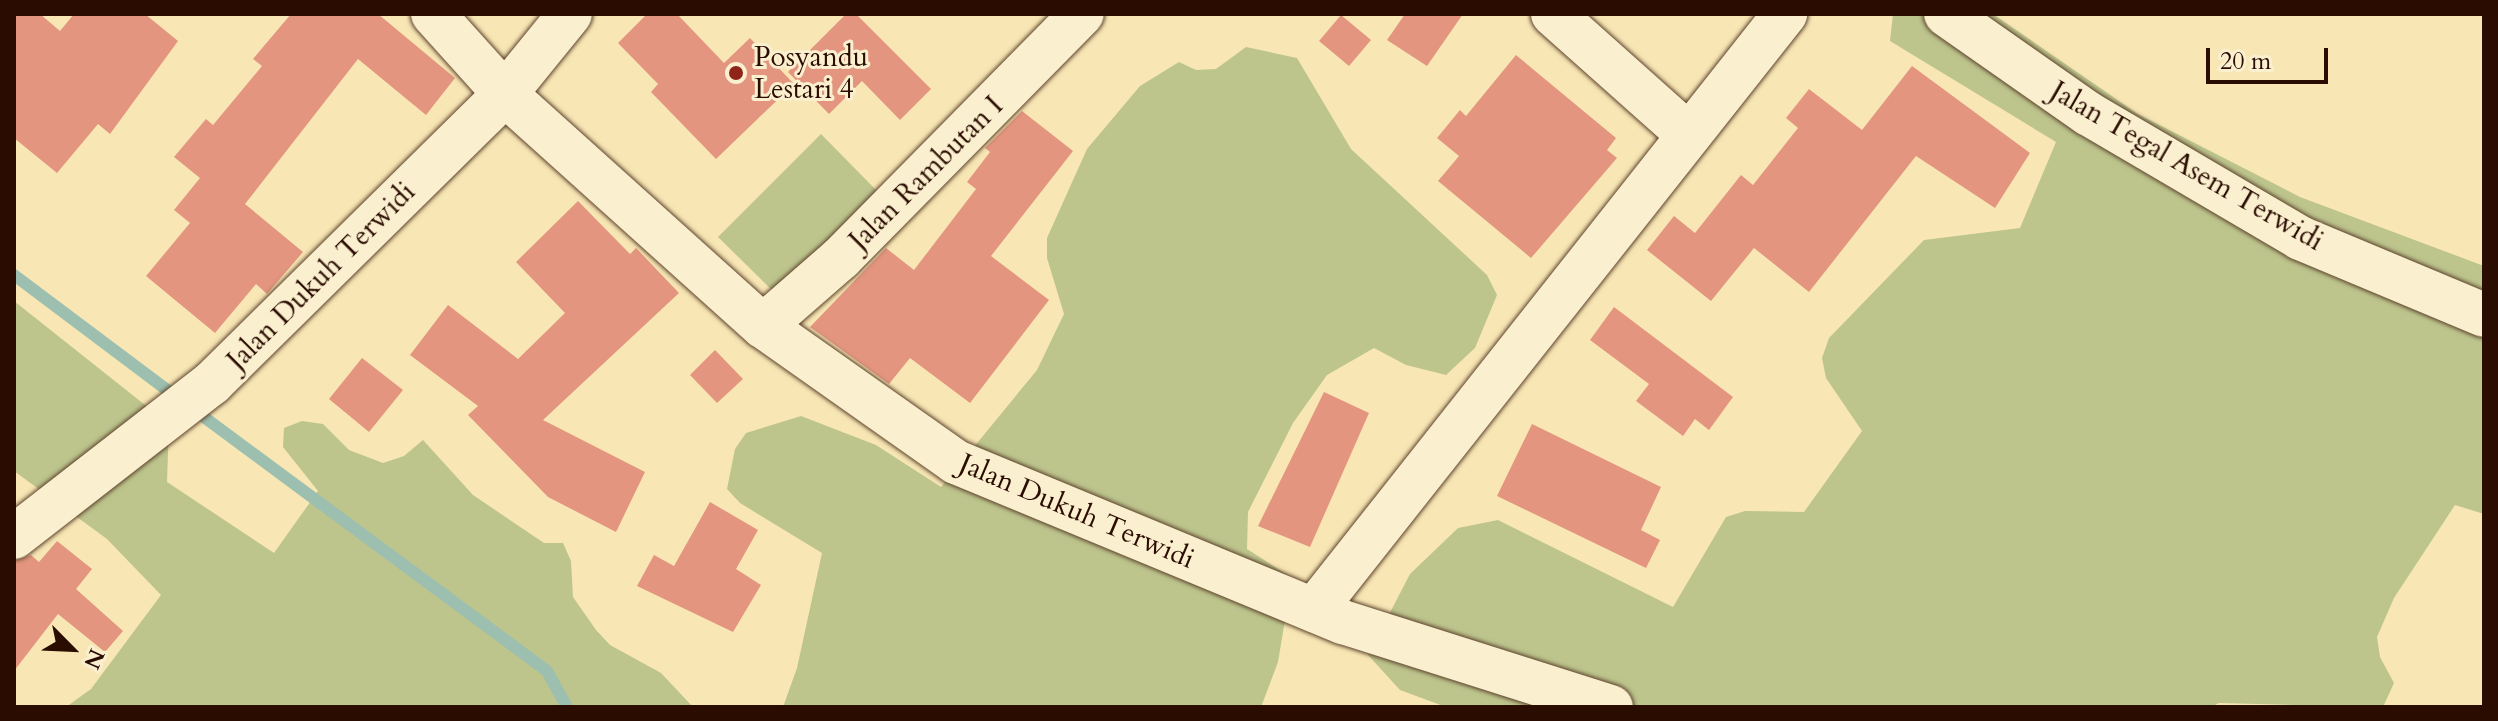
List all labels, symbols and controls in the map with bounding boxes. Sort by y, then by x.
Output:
scale bar [2210,32,2332,82]
place label: Posyandu Lestari 4 [754,40,868,106]
text: 20 m [2220,45,2271,78]
marker: Posyandu Lestari 4 [725,62,747,84]
street label: Jalan Tegal Asem Terwidi [2045,74,2329,258]
street label: Jalan Rambutan I [842,89,1010,257]
street label: Jalan Dukuh Terwidi [220,175,422,377]
street label: Jalan Dukuh Terwidi [954,446,1200,576]
north arrow [32,609,112,689]
text: N [76,644,112,674]

